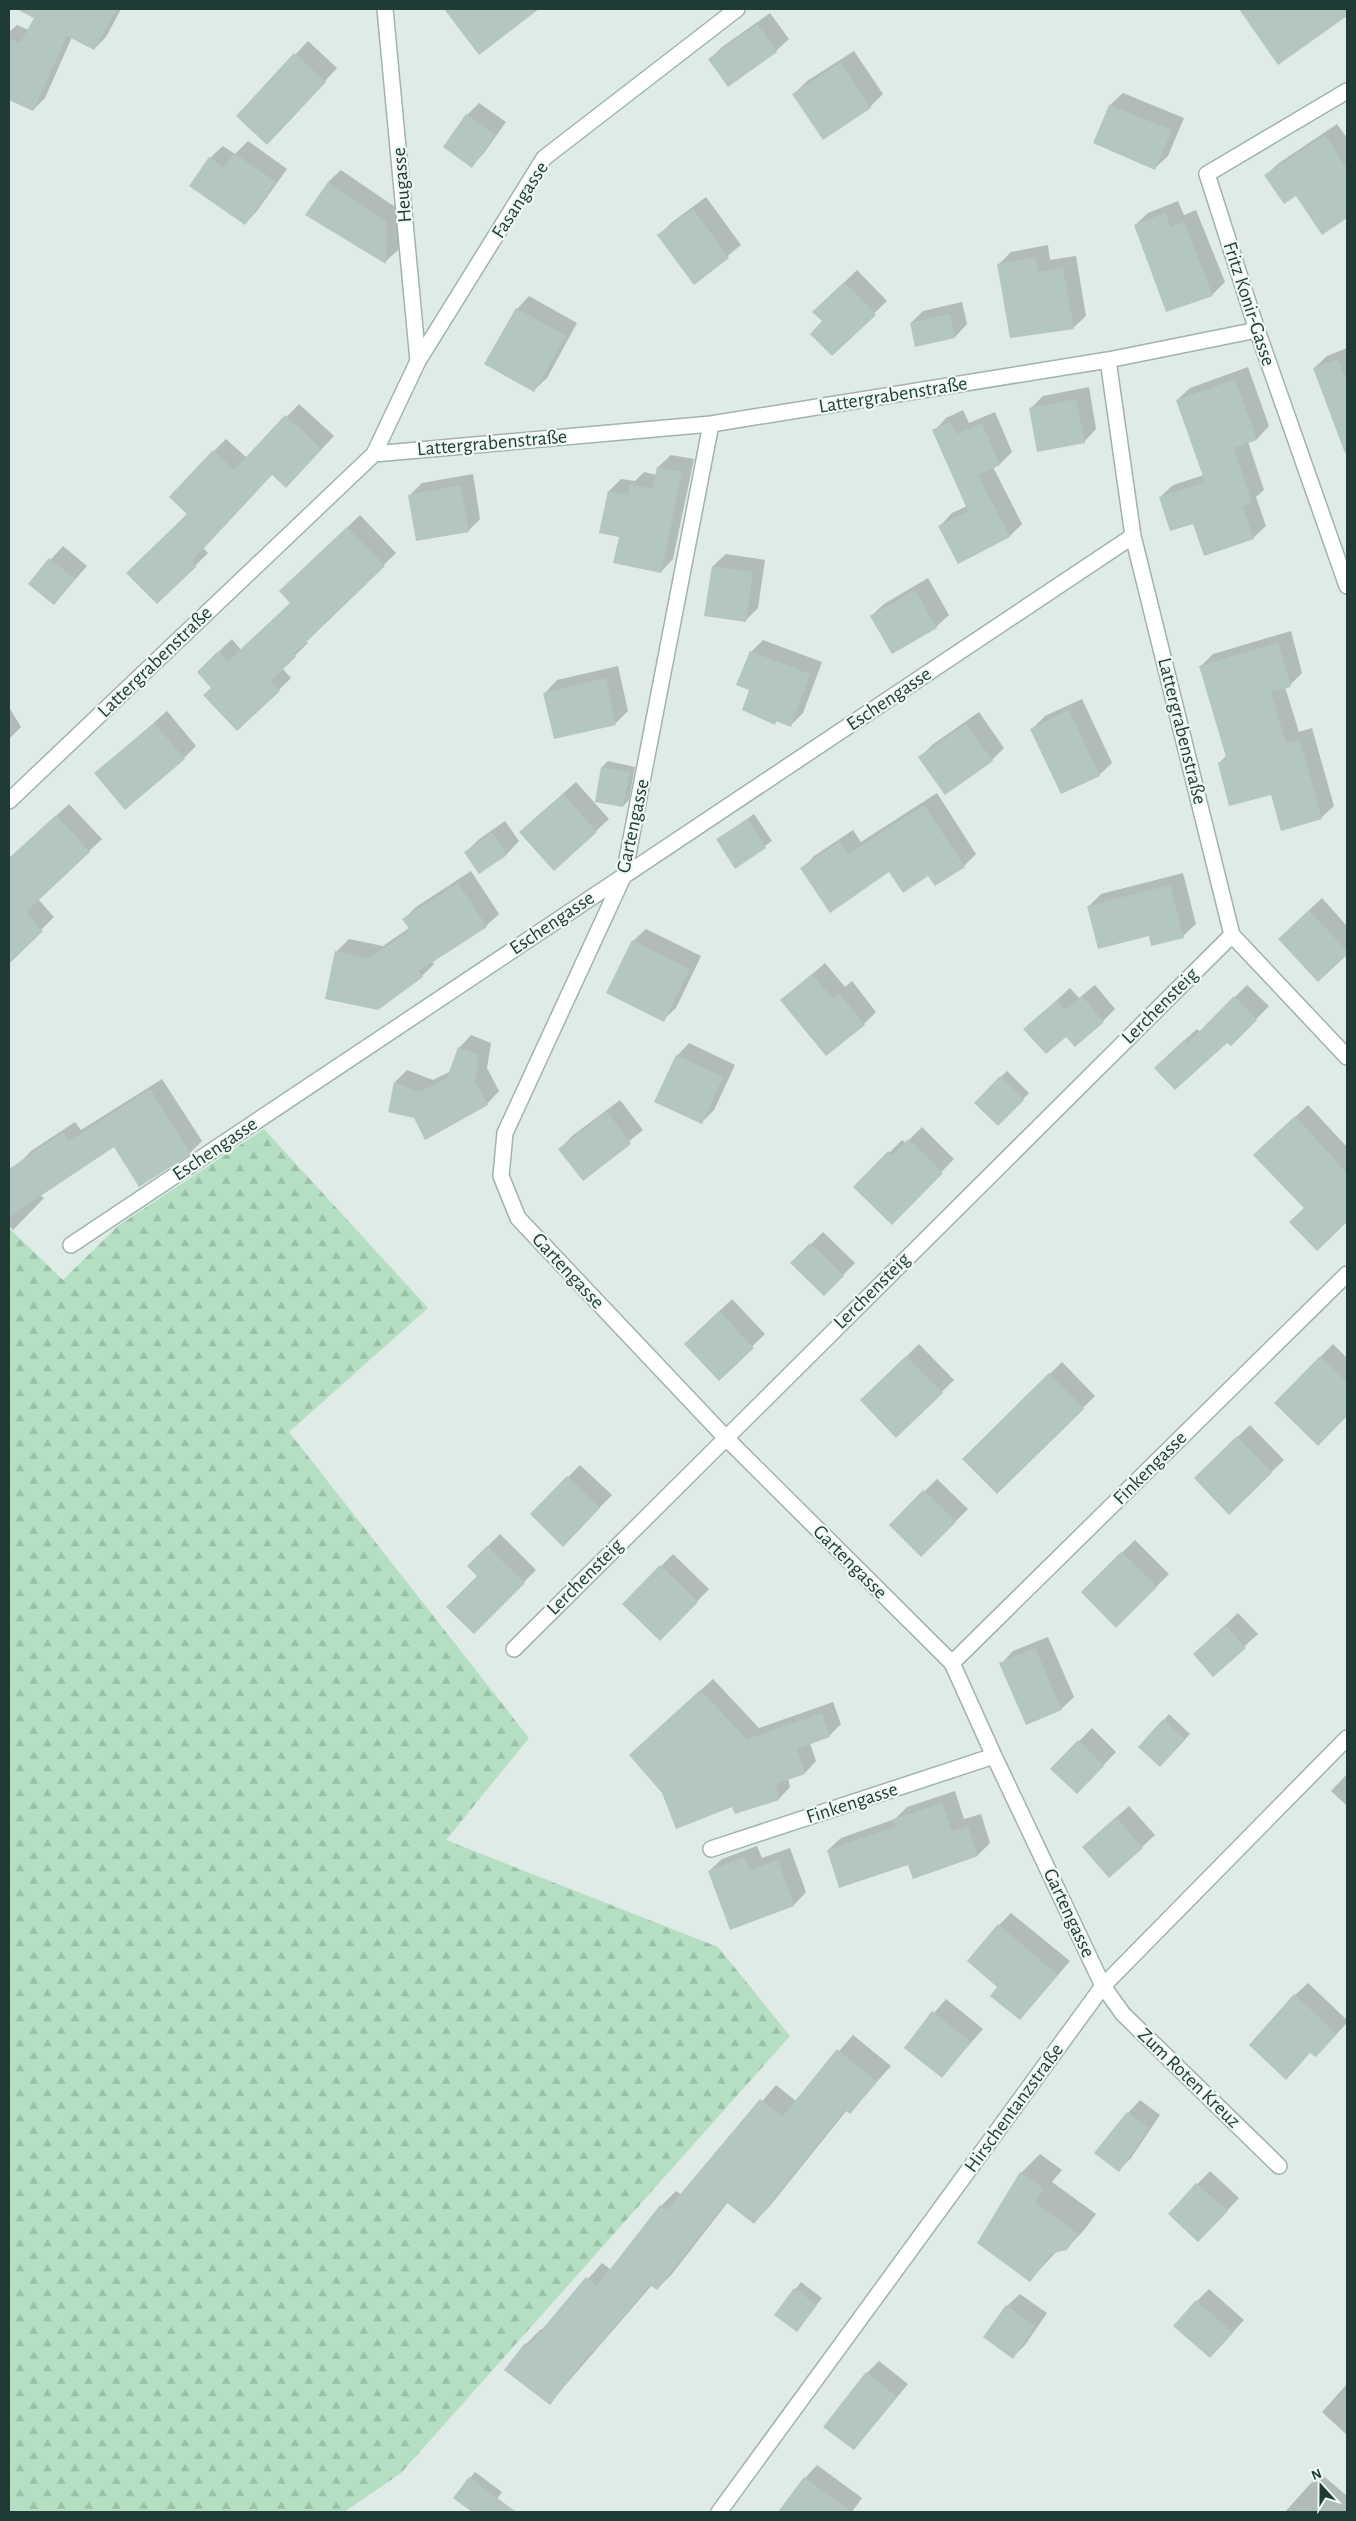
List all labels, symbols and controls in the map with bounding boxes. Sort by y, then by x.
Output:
street label: Heugasse [389,147,415,223]
street label: Fasangasse [488,158,552,242]
street label: Fritz Konir-Gasse [1219,239,1279,369]
street label: Lattergrabenstraße [817,373,969,417]
street label: Lattergrabenstraße [416,426,568,460]
street label: Lattergrabenstraße [94,603,216,721]
street label: Lattergrabenstraße [1154,656,1210,806]
street label: Eschengasse [843,663,935,735]
street label: Gartengasse [613,777,653,875]
street label: Eschengasse [506,887,598,959]
street label: Lerchensteig [1118,964,1202,1048]
street label: Eschengasse [169,1113,261,1185]
street label: Gartengasse [528,1229,608,1313]
street label: Lerchensteig [830,1249,914,1333]
street label: Finkengasse [1109,1427,1191,1509]
street label: Gartengasse [809,1521,891,1603]
street label: Lerchensteig [543,1535,627,1619]
street label: Finkengasse [804,1779,900,1827]
street label: Gartengasse [1040,1865,1098,1961]
street label: Zum Roten Kreuz [1134,2024,1244,2132]
street label: Hirschentanzstraße [961,2040,1067,2176]
north arrow [1296,2461,1346,2511]
text: N [1310,2467,1324,2483]

